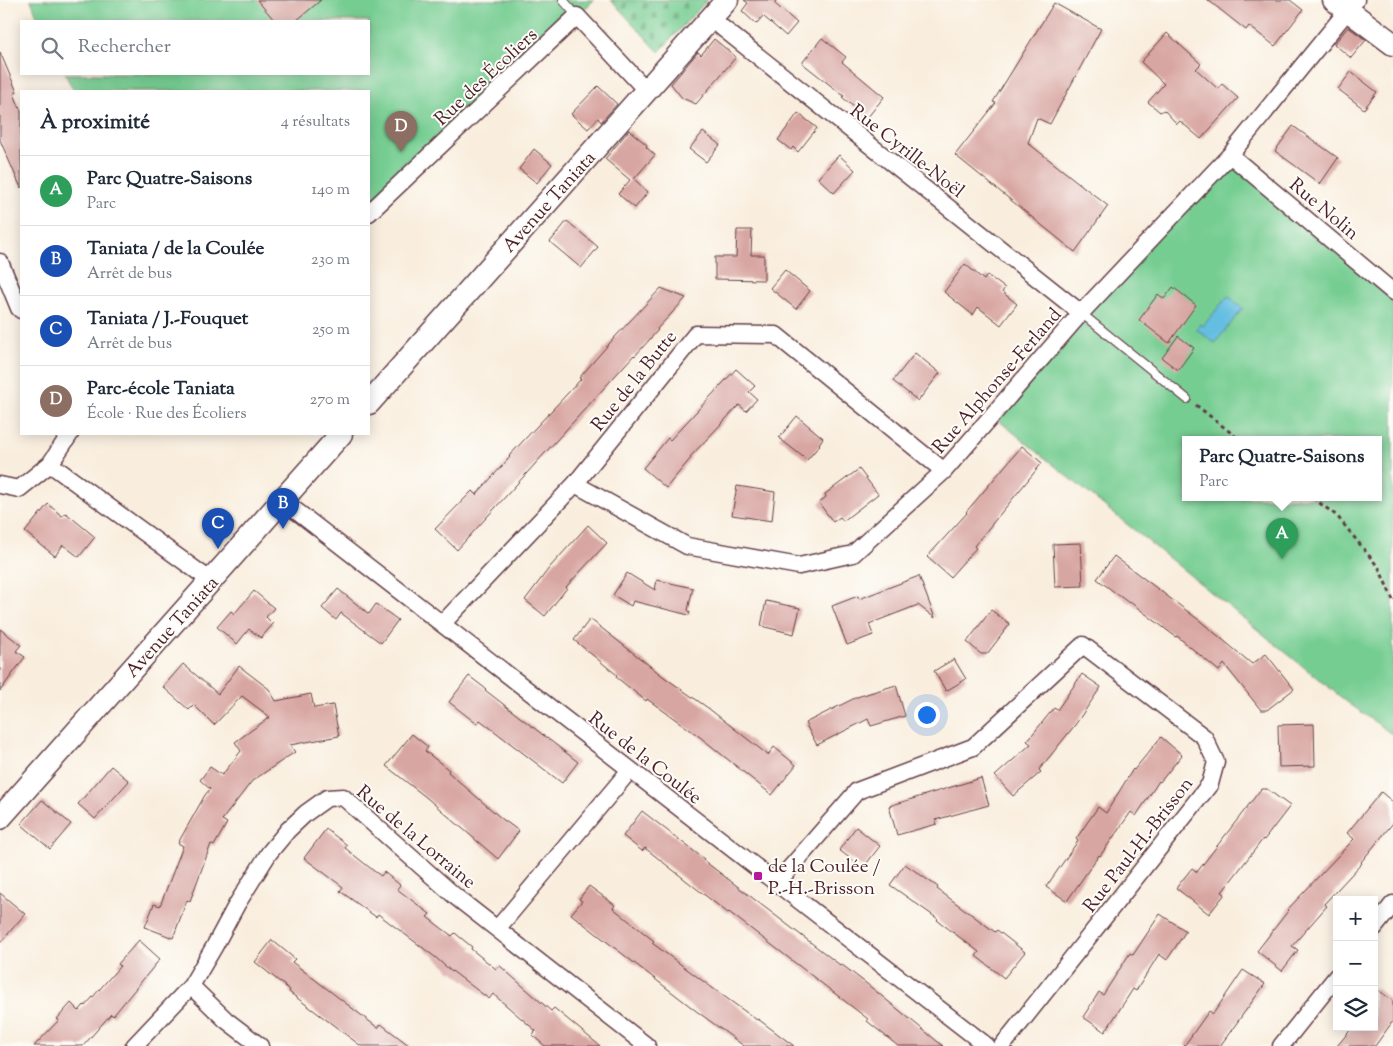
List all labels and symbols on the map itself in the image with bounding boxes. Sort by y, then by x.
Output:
street label: Rue des Écoliers [429,23,544,133]
street label: Rue Cyrille-Noël [843,99,969,205]
pin: D [385,111,417,152]
street label: Avenue Taniata [497,146,603,259]
street label: Rue Nolin [1283,173,1364,247]
street label: Rue Alphonse-Ferland [927,303,1069,460]
street label: Rue de la Butte [586,325,684,438]
pin: B [267,488,299,529]
pin: C [202,508,234,549]
pin: A [1266,518,1298,559]
street label: Avenue Taniata [120,571,226,684]
your location [914,702,940,728]
street label: Rue de la Coulée [582,706,707,812]
street label: Rue Paul-H.-Brisson [1077,772,1200,919]
street label: Rue de la Lorraine [350,780,481,896]
place label: de la Coulée / P.-H.-Brisson [768,854,881,903]
marker: de la Coulée / P.-H.-Brisson [752,870,764,882]

